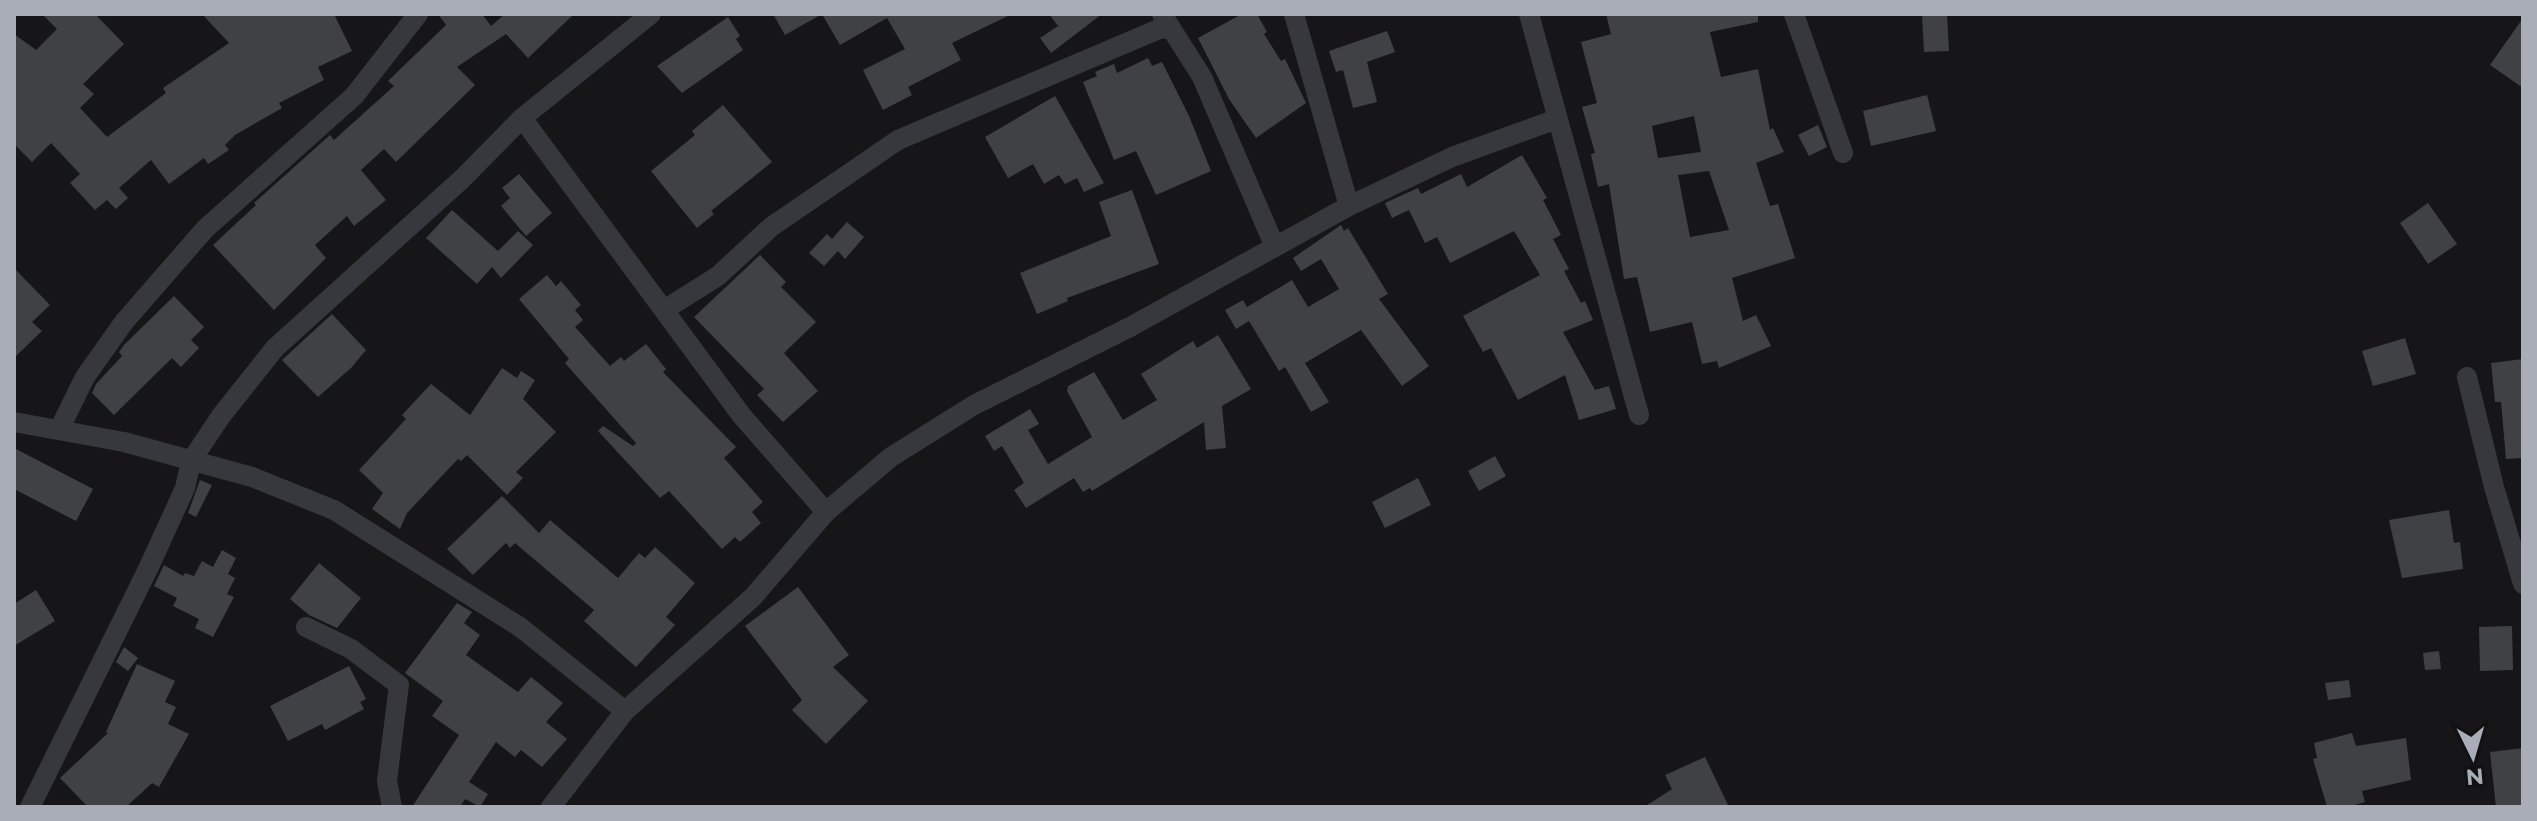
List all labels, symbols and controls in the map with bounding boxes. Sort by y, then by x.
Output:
north arrow [2433,717,2513,797]
text: N [2465,762,2485,791]

